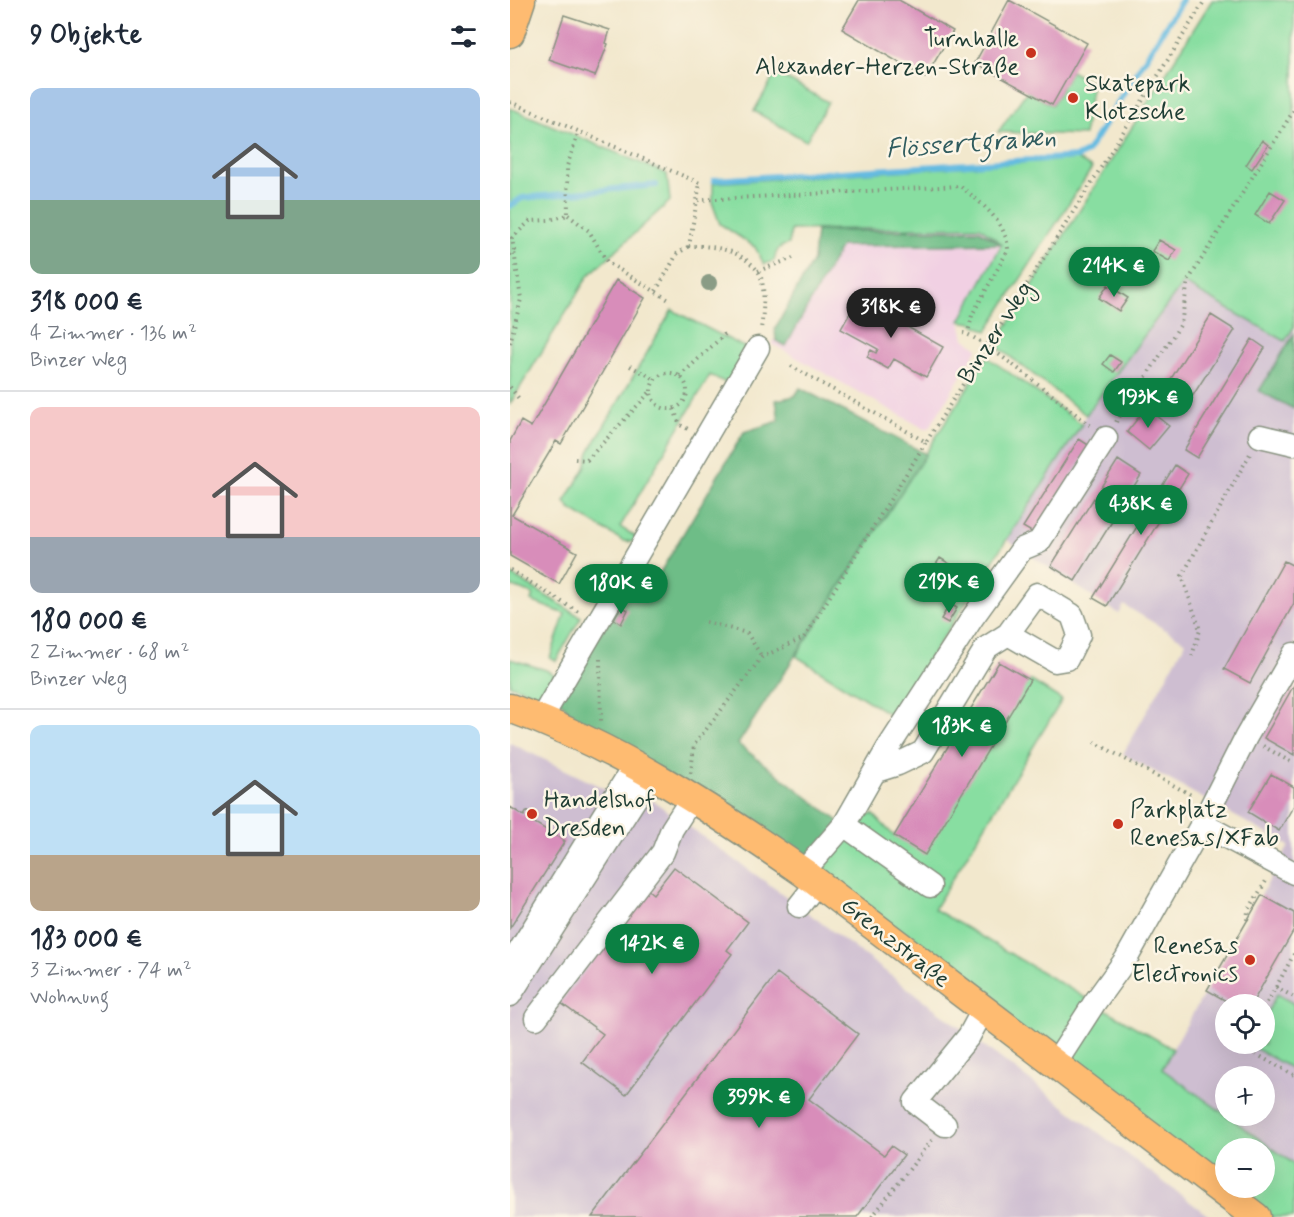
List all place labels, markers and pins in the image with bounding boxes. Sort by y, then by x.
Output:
place label: Turnhalle Alexander-Herzen-Straße [755,24,1019,83]
marker: Turnhalle Alexander-Herzen-Straße [1024,46,1038,60]
place label: Skatepark Klotzsche [1085,69,1190,128]
marker: Skatepark Klotzsche [1066,91,1080,105]
pin: 214K € [1065,247,1163,298]
pin: 318K € [842,288,940,339]
pin: 193K € [1099,378,1197,429]
pin: 438K € [1092,485,1190,536]
pin: 219K € [900,563,998,614]
pin: 180K € [572,564,670,615]
pin: 183K € [913,707,1011,758]
place label: Handelshof Dresden [544,785,655,844]
place label: Parkplatz Renesas/XFab [1130,795,1279,854]
marker: Handelshof Dresden [525,807,539,821]
marker: Parkplatz Renesas/XFab [1111,817,1125,831]
pin: 142K € [603,924,701,975]
place label: Renesas Electronics [1131,931,1238,990]
marker: Renesas Electronics [1243,953,1257,967]
pin: 399K € [710,1078,808,1129]

